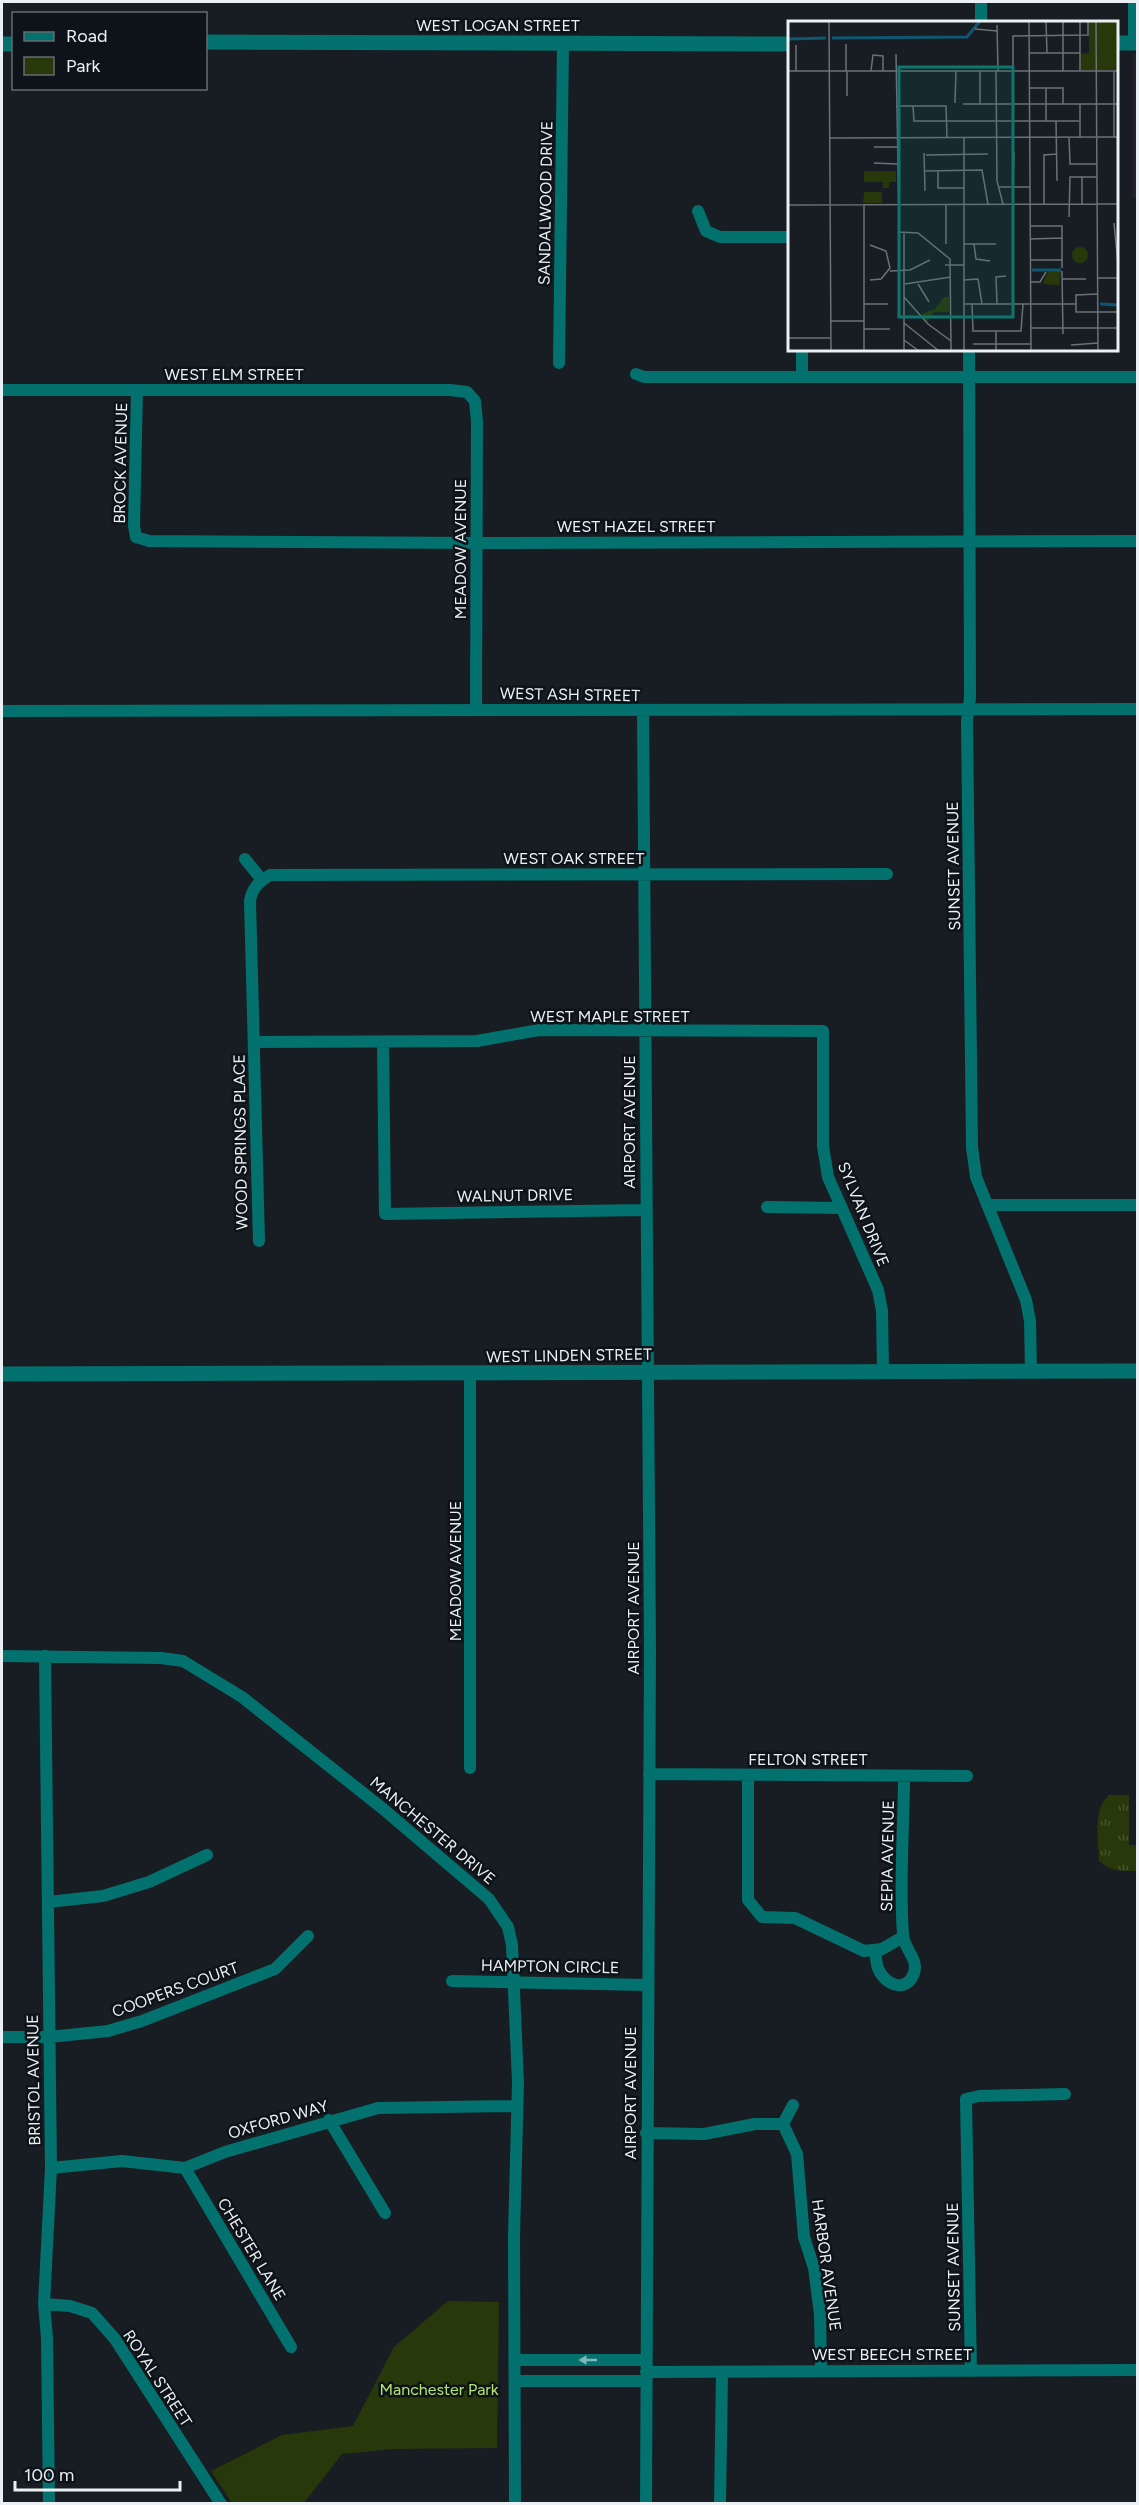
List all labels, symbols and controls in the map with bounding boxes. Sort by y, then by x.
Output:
legend [12,12,207,90]
street label: WEST LOGAN STREET [416,16,580,35]
inset map [788,21,1118,351]
text: Road [66,25,107,47]
text: Park [66,55,101,77]
street label: SANDALWOOD DRIVE [535,121,556,285]
street label: WEST ELM STREET [164,365,304,384]
street label: BROCK AVENUE [110,402,131,524]
street label: MEADOW AVENUE [451,479,470,619]
street label: WEST HAZEL STREET [557,517,716,536]
street label: WEST ASH STREET [500,684,641,705]
street label: SUNSET AVENUE [943,801,964,931]
street label: WEST OAK STREET [504,849,645,868]
street label: WEST MAPLE STREET [530,1007,690,1026]
street label: WOOD SPRINGS PLACE [229,1054,252,1230]
street label: AIRPORT AVENUE [620,1055,639,1189]
street label: SYLVAN DRIVE [834,1159,893,1269]
street label: WALNUT DRIVE [457,1185,573,1206]
street label: WEST LINDEN STREET [486,1345,652,1366]
street label: MEADOW AVENUE [446,1501,465,1641]
street label: AIRPORT AVENUE [624,1541,643,1675]
street label: FELTON STREET [748,1750,868,1769]
street label: MANCHESTER DRIVE [366,1772,499,1888]
street label: SEPIA AVENUE [877,1800,898,1912]
street label: HAMPTON CIRCLE [481,1956,619,1977]
street label: COOPERS COURT [109,1958,241,2021]
street label: BRISTOL AVENUE [23,2014,44,2146]
street label: AIRPORT AVENUE [621,2026,640,2160]
street label: OXFORD WAY [226,2096,331,2143]
street label: CHESTER LANE [214,2195,290,2304]
street label: HARBOR AVENUE [808,2198,845,2332]
street label: SUNSET AVENUE [943,2202,964,2332]
street label: ROYAL STREET [119,2326,196,2430]
street label: WEST BEECH STREET [812,2345,972,2364]
one-way arrow [578,2355,597,2365]
park label: Manchester Park [380,2380,499,2399]
scale bar [15,2454,180,2492]
text: 100 m [24,2464,74,2486]

